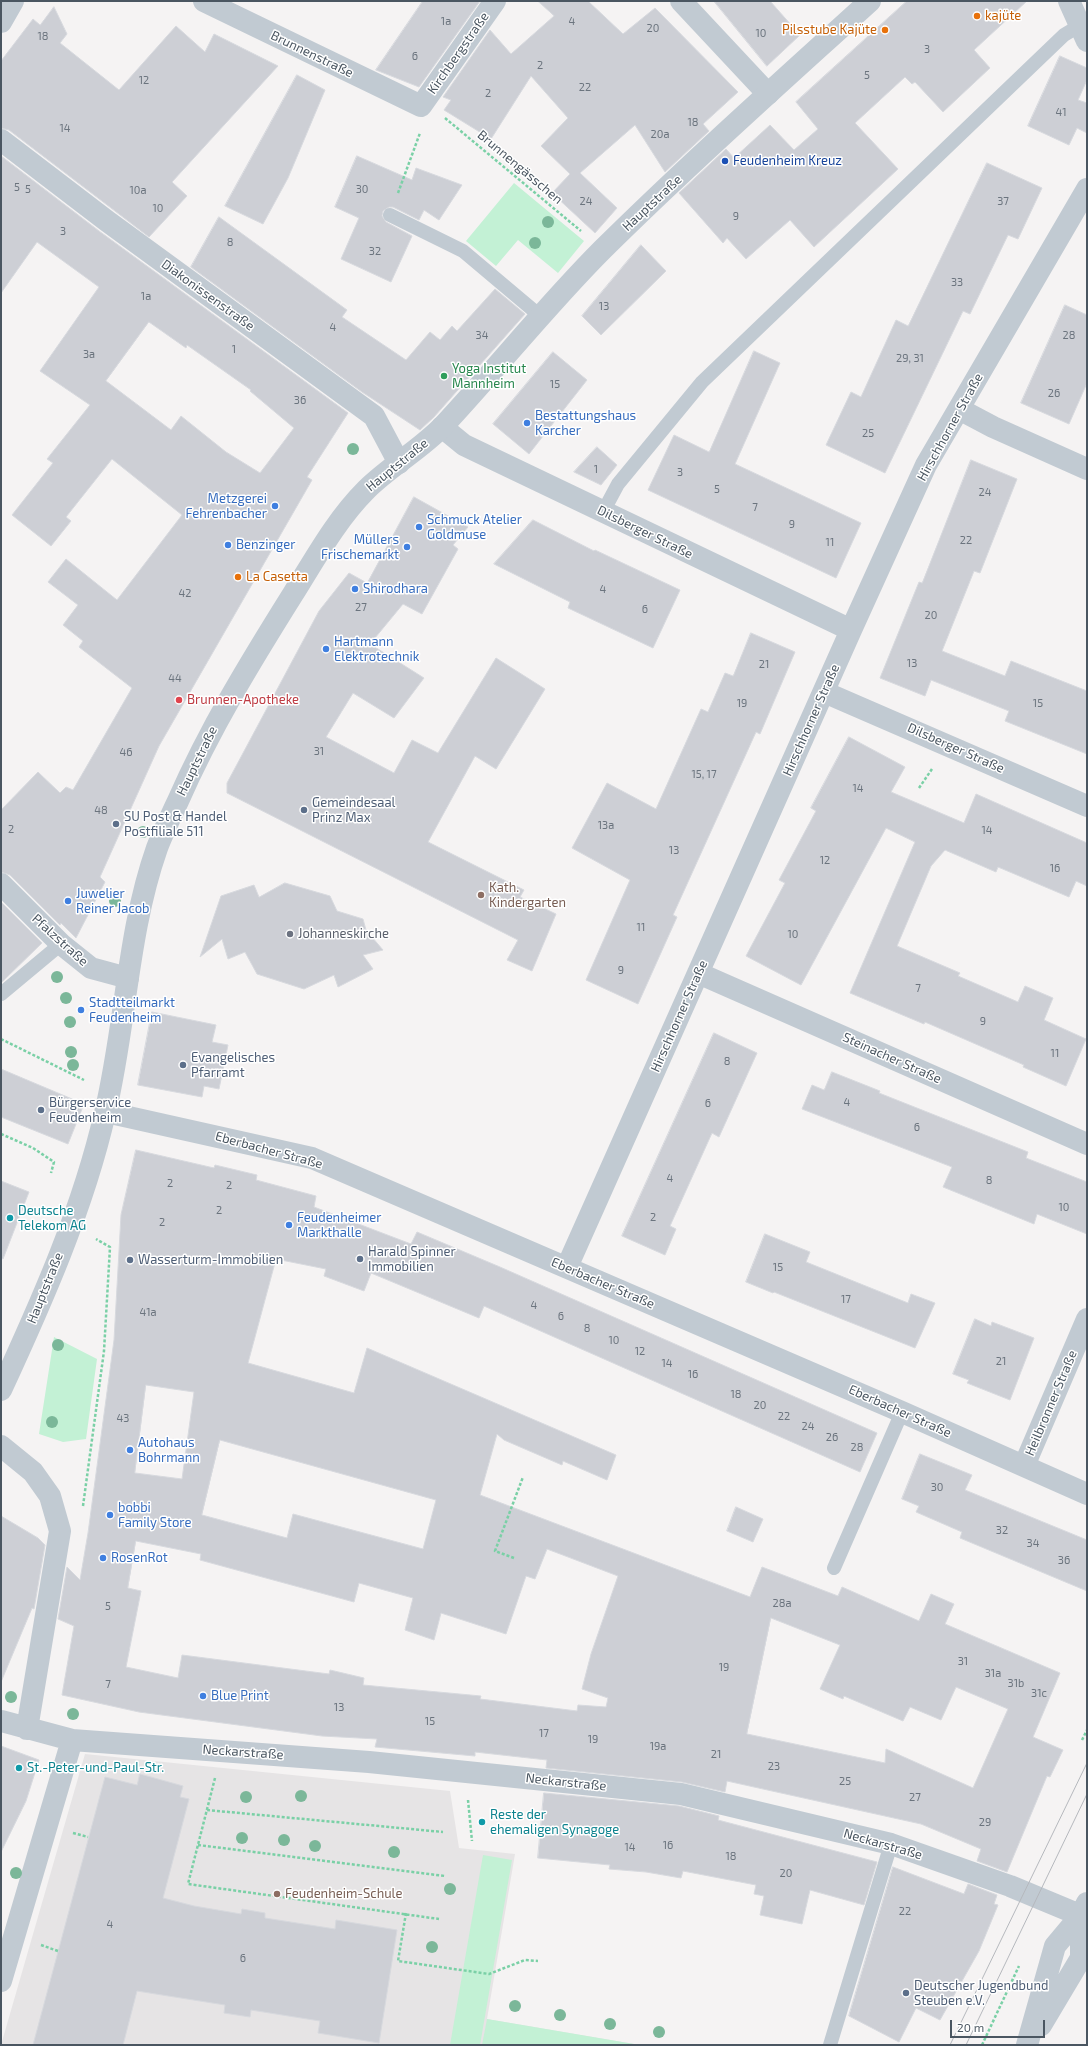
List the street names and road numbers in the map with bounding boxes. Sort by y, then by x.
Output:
street label: Kirchbergstraße [424,9,492,97]
street label: Brunnenstraße [268,27,356,81]
street label: Brunnengässchen [474,127,566,207]
street label: Hauptstraße [619,172,685,234]
street label: Diakonissenstraße [159,256,257,334]
street label: Hirschhorner Straße [914,370,986,484]
street label: Hauptstraße [363,435,431,495]
street label: Dilsberger Straße [595,502,695,562]
street label: Hirschhorner Straße [779,662,843,778]
street label: Dilsberger Straße [905,720,1007,776]
street label: Hauptstraße [173,724,221,798]
street label: Pfalzstraße [29,911,91,969]
street label: Hirschhorner Straße [647,958,711,1074]
street label: Steinacher Straße [840,1029,944,1087]
street label: Eberbacher Straße [214,1128,324,1172]
street label: Hauptstraße [24,1250,66,1326]
street label: Eberbacher Straße [549,1254,657,1312]
street label: Heilbronner Straße [1022,1348,1080,1458]
street label: Eberbacher Straße [846,1381,954,1441]
street label: Neckarstraße [202,1741,284,1763]
street label: Neckarstraße [525,1770,607,1794]
street label: Neckarstraße [842,1825,924,1863]

